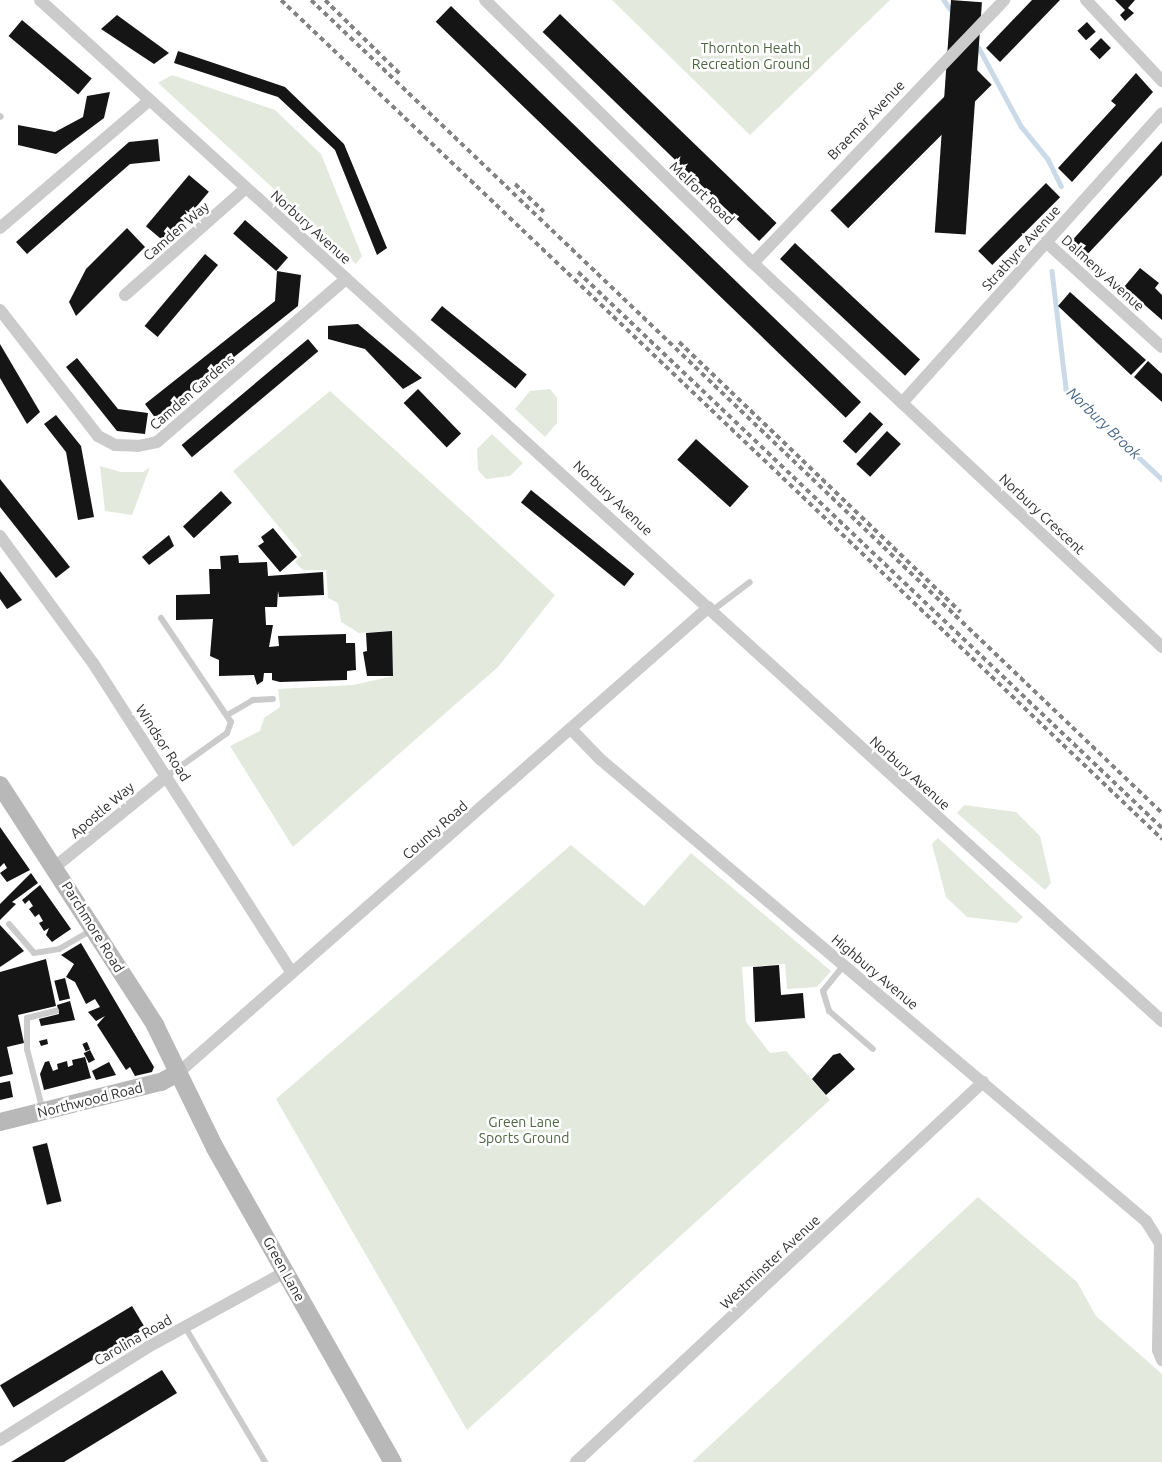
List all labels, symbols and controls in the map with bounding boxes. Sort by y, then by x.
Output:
park label: Thornton Heath Recreation Ground [692,40,810,72]
street label: Braemar Avenue [824,77,908,163]
street label: Melfort Road [666,158,738,228]
street label: Norbury Avenue [267,186,355,268]
street label: Camden Way [140,198,212,264]
street label: Strathyre Avenue [978,202,1064,294]
street label: Dalmeny Avenue [1058,231,1148,315]
street label: Camden Gardens [146,351,238,433]
water label: Norbury Brook [1063,383,1145,463]
street label: Norbury Avenue [570,457,656,539]
street label: Norbury Crescent [996,470,1088,558]
street label: Windsor Road [132,702,194,784]
street label: Norbury Avenue [866,732,954,814]
street label: Apostle Way [67,778,137,842]
street label: County Road [399,797,471,863]
street label: Parchmore Road [58,878,128,976]
street label: Highbury Avenue [828,931,922,1013]
street label: Northwood Road [36,1079,144,1121]
park label: Green Lane Sports Ground [479,1114,569,1146]
street label: Westminster Avenue [717,1211,823,1313]
street label: Green Lane [259,1234,309,1304]
street label: Carolina Road [91,1311,175,1369]

